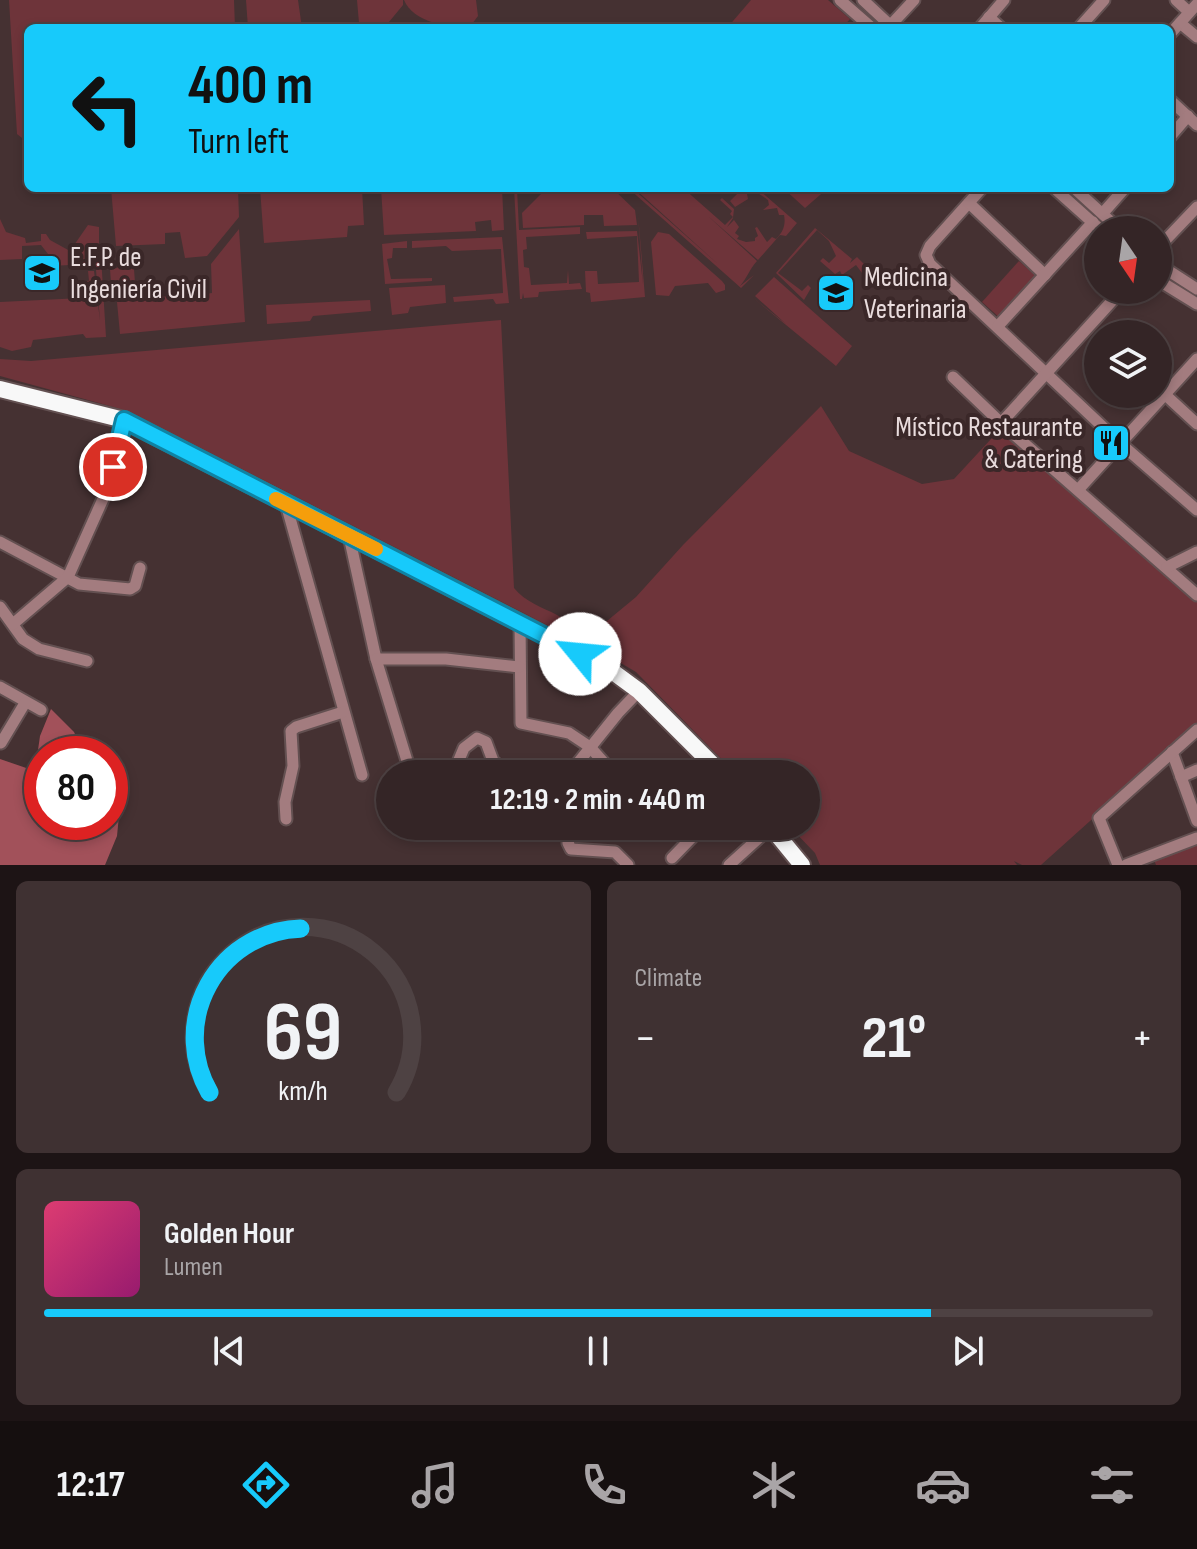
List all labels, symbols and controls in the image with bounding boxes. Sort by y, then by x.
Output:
text: 400 m [188,53,313,120]
icon: left [56,56,160,160]
text: Turn left [188,121,289,164]
north arrow [1084,216,1172,304]
map controls [1084,216,1172,408]
place label: E.F.P. de Ingeniería Civil [70,241,207,306]
school or university icon: E.F.P. de Ingeniería Civil [21,252,63,294]
place label: Medicina Veterinaria [864,261,967,326]
school or university icon: Medicina Veterinaria [815,272,857,314]
button: layers [1084,320,1172,408]
place label: Místico Restaurante & Catering [895,411,1083,476]
restaurant icon: Místico Restaurante & Catering [1090,422,1132,464]
pin [79,433,147,501]
icon: arrive [91,445,135,489]
position arrow [538,612,622,696]
speed limit sign: 80 [24,736,128,840]
text: 12:19 · 2 min · 440 m [491,782,706,818]
text: Climate [635,963,702,994]
text: 69 [264,984,342,1084]
text: 21° [861,1003,926,1075]
text: − [635,1012,656,1065]
text: + [1131,1012,1153,1065]
text: km/h [279,1074,328,1109]
text: Golden Hour [164,1216,294,1252]
text: Lumen [164,1252,223,1283]
icon: previous [207,1329,251,1373]
icon: pause [576,1329,620,1373]
icon: next [946,1329,990,1373]
icon: directions [238,1457,294,1513]
icon: music [407,1457,463,1513]
icon: phone [576,1457,632,1513]
icon: climate [746,1457,802,1513]
icon: car [915,1457,971,1513]
icon: filters [1084,1457,1140,1513]
text: 12:17 [57,1464,125,1507]

